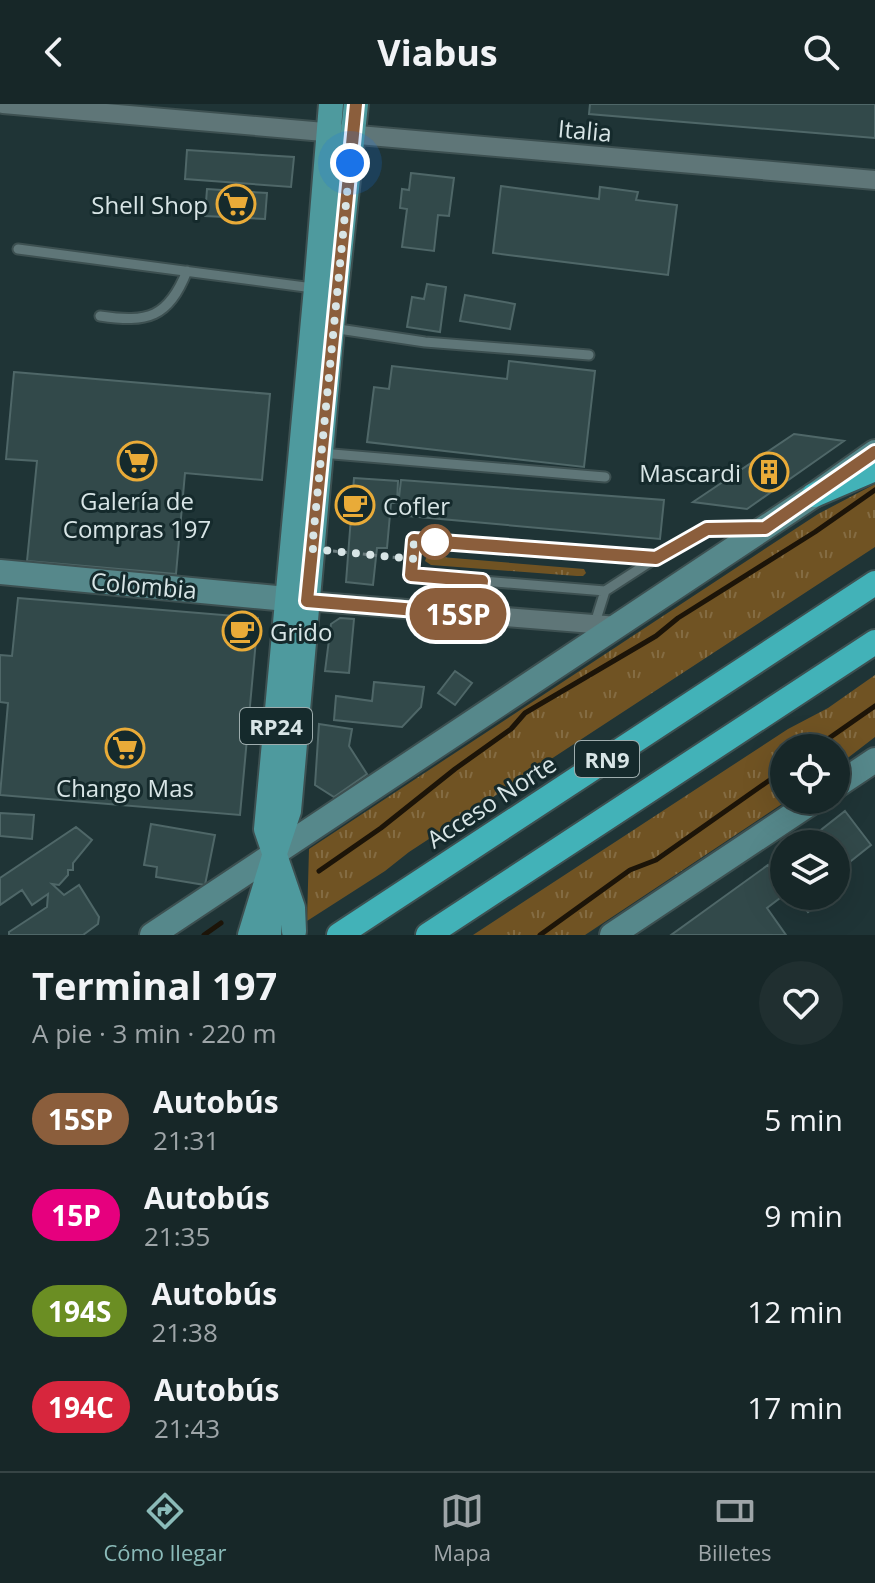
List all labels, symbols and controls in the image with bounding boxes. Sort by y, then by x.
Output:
text: Viabus [377,28,498,77]
icon: back [32,30,76,74]
icon: search [799,30,843,74]
street label: Italia [557,111,613,149]
your location [330,143,370,183]
supermarket icon: Shell Shop [215,183,257,225]
place label: Shell Shop [91,188,208,221]
supermarket icon: Galería de Compras 197 [116,440,158,482]
building icon: Mascardi [748,451,790,493]
place label: Mascardi [639,456,741,489]
place label: Galería de Compras 197 [63,484,211,545]
cafe icon: Cofler [334,484,376,526]
place label: Cofler [383,489,450,522]
unlabelled marker [418,525,452,559]
street label: Colombia [90,564,198,606]
line badge: 15SP [402,588,514,640]
text: 15SP [425,595,491,633]
cafe icon: Grido [221,610,263,652]
place label: Grido [270,615,332,648]
road number: RP24 [240,708,312,744]
supermarket icon: Chango Mas [104,727,146,769]
map controls [770,734,850,910]
button: locate [770,734,850,814]
road number: RN9 [575,741,639,777]
street label: Acceso Norte [420,747,562,855]
place label: Chango Mas [56,771,194,804]
button: layers [770,830,850,910]
text: Terminal 197 [32,959,277,1011]
button: heart [759,961,843,1045]
text: A pie · 3 min · 220 m [32,1015,277,1051]
text: Autobús [153,1081,279,1122]
text: 5 min [764,1099,843,1140]
text: 15SP [48,1100,113,1138]
text: 21:31 [153,1122,219,1158]
text: Autobús [144,1177,270,1218]
text: 9 min [764,1195,843,1236]
text: 15P [51,1196,101,1234]
text: 21:35 [144,1218,210,1254]
text: Autobús [151,1273,277,1314]
text: 12 min [747,1291,843,1332]
text: 194S [48,1292,111,1330]
text: 21:38 [151,1314,218,1350]
text: Autobús [154,1369,280,1410]
text: 17 min [747,1387,843,1428]
text: 194C [48,1388,114,1426]
text: 21:43 [154,1410,220,1446]
tab: Cómo llegar [103,1489,226,1567]
tab: Mapa [433,1489,491,1567]
tab: Billetes [698,1489,772,1567]

